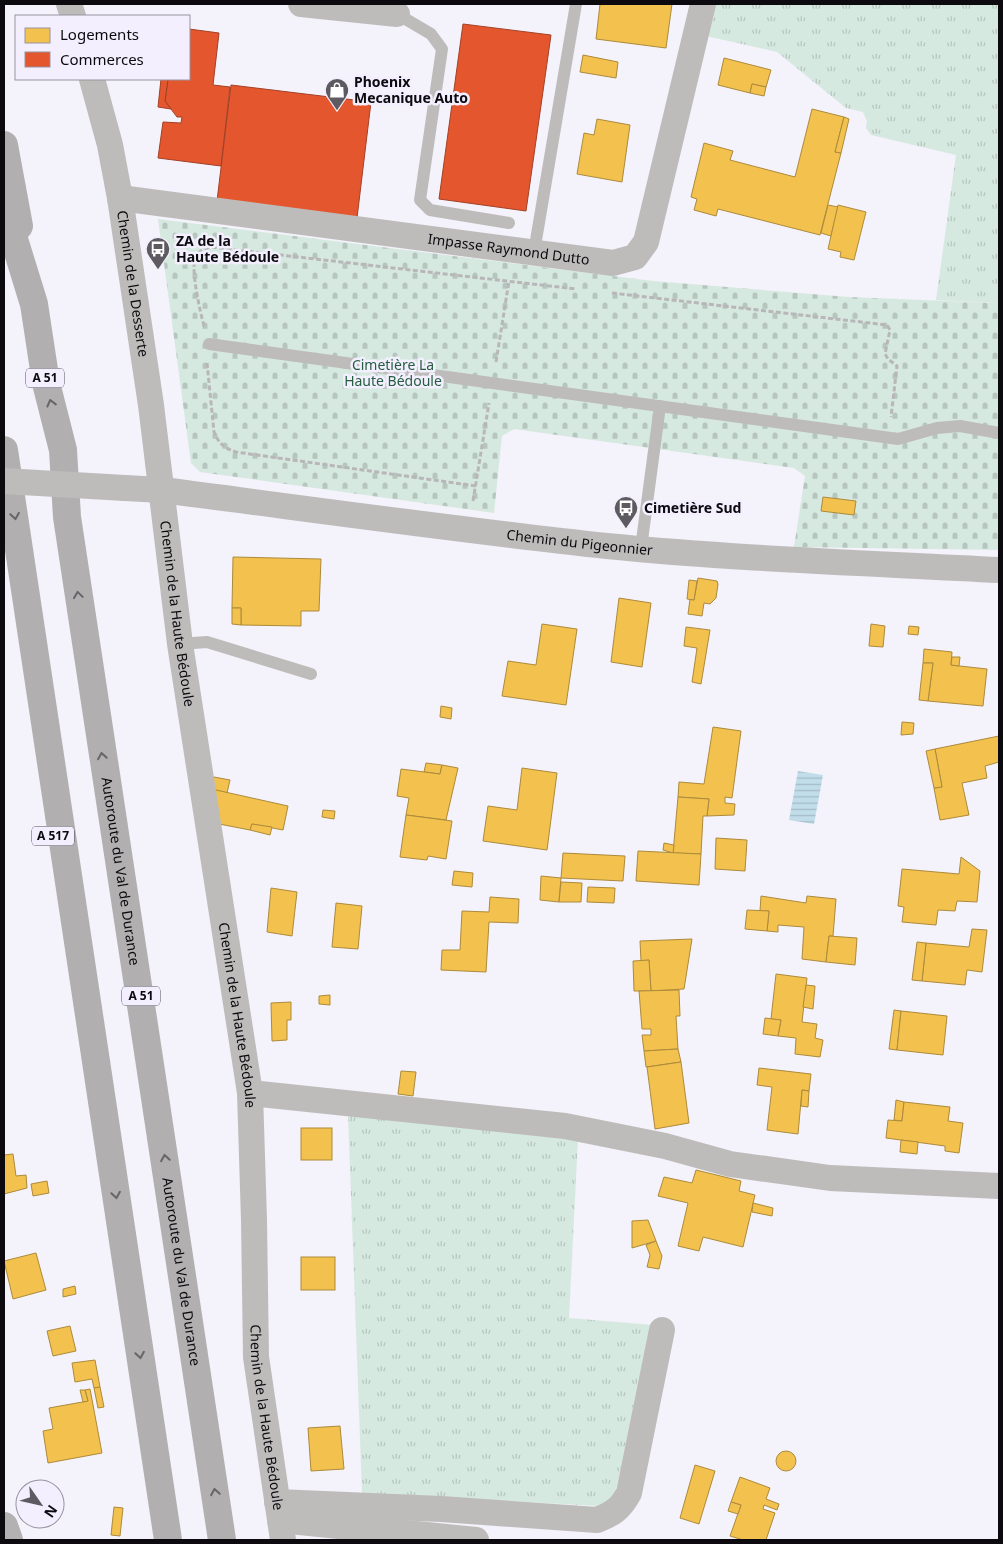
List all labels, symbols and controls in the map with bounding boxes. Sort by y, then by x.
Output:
legend [15,15,190,80]
text: Logements [60,24,139,44]
text: Commerces [60,49,144,69]
place label: Phoenix Mecanique Auto [354,72,468,107]
shop icon: Phoenix Mecanique Auto [324,77,350,111]
street label: Chemin de la Desserte [113,209,154,358]
street label: Impasse Raymond Dutto [427,229,591,269]
place label: ZA de la Haute Bédoule [176,231,279,266]
bus stop icon: ZA de la Haute Bédoule [145,236,171,270]
park label: Cimetière La Haute Bédoule [344,355,442,390]
road number: A 51 [26,368,64,388]
one-way arrow [46,399,57,408]
bus stop icon: Cimetière Sud [613,495,639,529]
place label: Cimetière Sud [644,498,741,517]
one-way arrow [9,511,19,520]
street label: Chemin de la Haute Bédoule [156,520,200,708]
street label: Chemin du Pigeonnier [505,525,654,559]
one-way arrow [74,591,84,599]
one-way arrow [98,751,108,760]
street label: Autoroute du Val de Durance [98,776,145,967]
road number: A 517 [32,826,74,846]
street label: Chemin de la Haute Bédoule [215,921,260,1108]
road number: A 51 [122,986,160,1006]
one-way arrow [160,1154,171,1162]
street label: Autoroute du Val de Durance [158,1176,206,1367]
one-way arrow [111,1190,121,1199]
street label: Chemin de la Haute Bédoule [247,1324,289,1512]
one-way arrow [135,1351,145,1360]
north arrow [15,1479,65,1529]
one-way arrow [210,1488,221,1496]
text: N [40,1502,62,1522]

